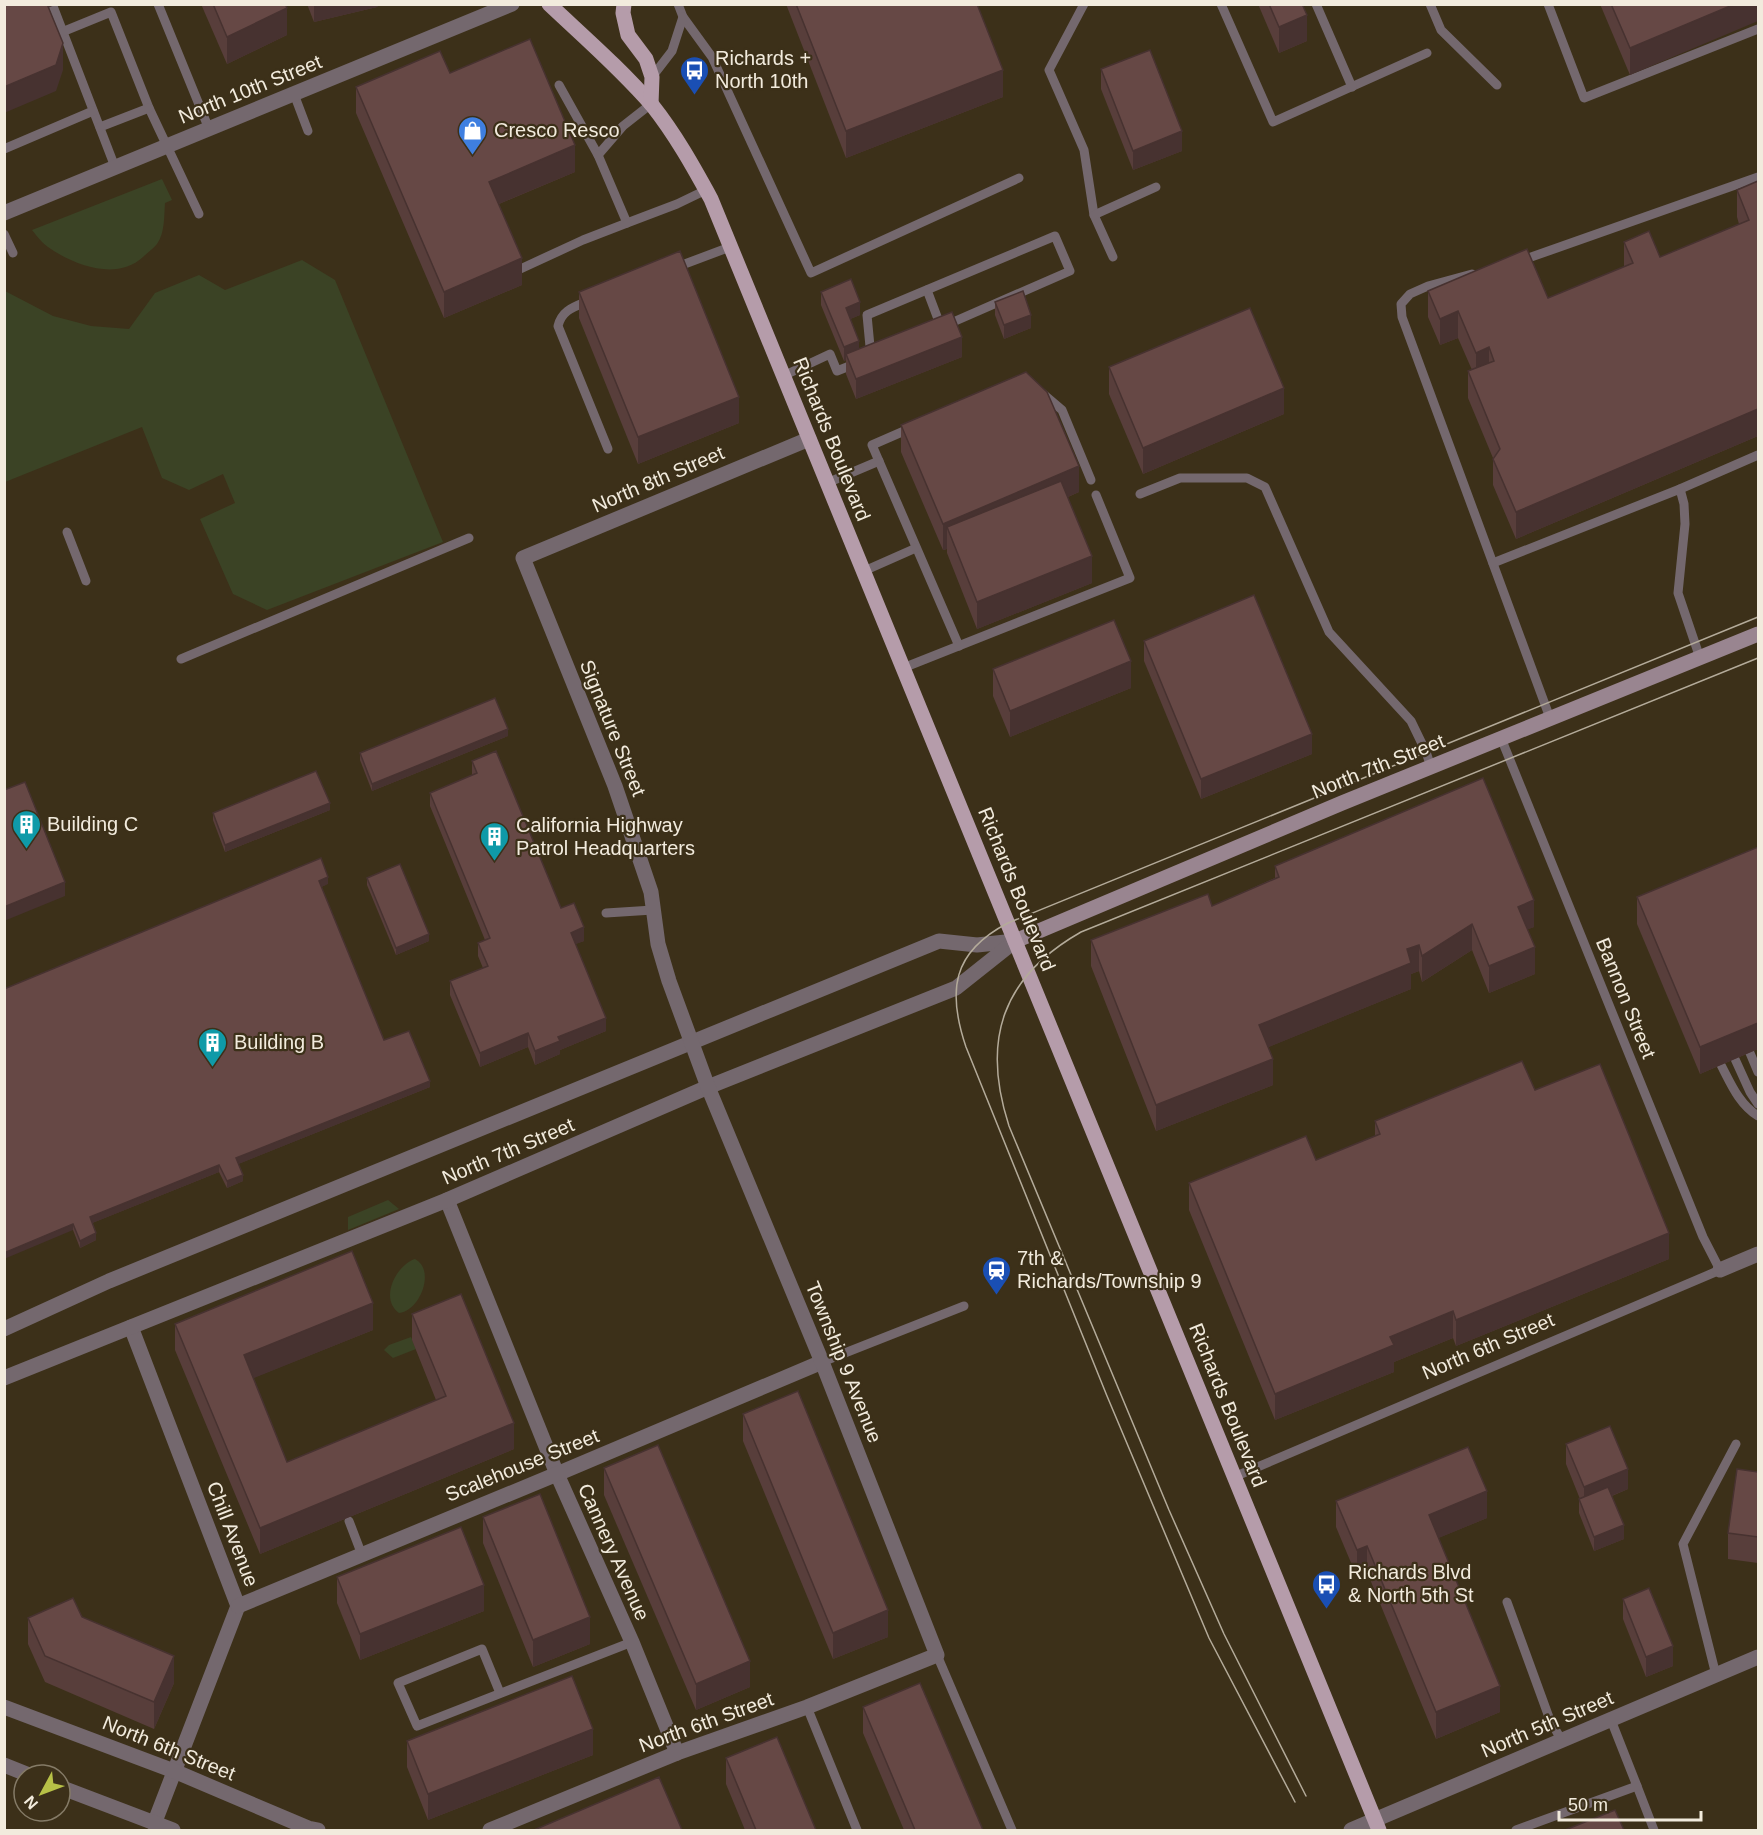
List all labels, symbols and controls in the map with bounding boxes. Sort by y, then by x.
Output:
place label: Richards + North 10th [715,47,811,92]
street label: North 10th Street [175,50,325,128]
bus stop icon: Richards + North 10th [678,54,710,96]
shop icon: Cresco Resco [457,114,489,156]
place label: Cresco Resco [494,119,620,141]
street label: Richards Boulevard [789,354,875,524]
street label: North 8th Street [589,441,728,517]
street label: Signature Street [576,657,650,800]
street label: North 7th Street [1308,729,1448,803]
street label: Richards Boulevard [974,804,1060,974]
building icon: Building C [10,808,42,850]
place label: Building C [47,813,138,835]
place label: California Highway Patrol Headquarters [516,814,695,859]
building icon: California Highway Patrol Headquarters [479,820,511,862]
street label: Bannon Street [1592,935,1660,1062]
building icon: Building B [197,1026,229,1068]
place label: Building B [234,1031,324,1053]
street label: North 7th Street [439,1113,578,1189]
place label: 7th & Richards/Township 9 [1017,1247,1202,1292]
station icon: 7th & Richards/Township 9 [980,1254,1012,1296]
street label: Township 9 Avenue [802,1278,886,1446]
street label: North 6th Street [1419,1308,1558,1384]
street label: Richards Boulevard [1185,1320,1271,1490]
street label: Scalehouse Street [442,1424,602,1506]
street label: Chill Avenue [203,1478,263,1590]
street label: Cannery Avenue [574,1480,654,1624]
place label: Richards Blvd & North 5th St [1348,1561,1474,1606]
bus stop icon: Richards Blvd & North 5th St [1311,1568,1343,1610]
street label: North 5th Street [1478,1686,1617,1762]
street label: North 6th Street [636,1687,777,1756]
street label: North 6th Street [99,1711,239,1785]
north arrow [12,1763,72,1823]
scale bar [1559,1784,1702,1822]
text: N [21,1793,41,1812]
text: 50 m [1568,1795,1608,1815]

